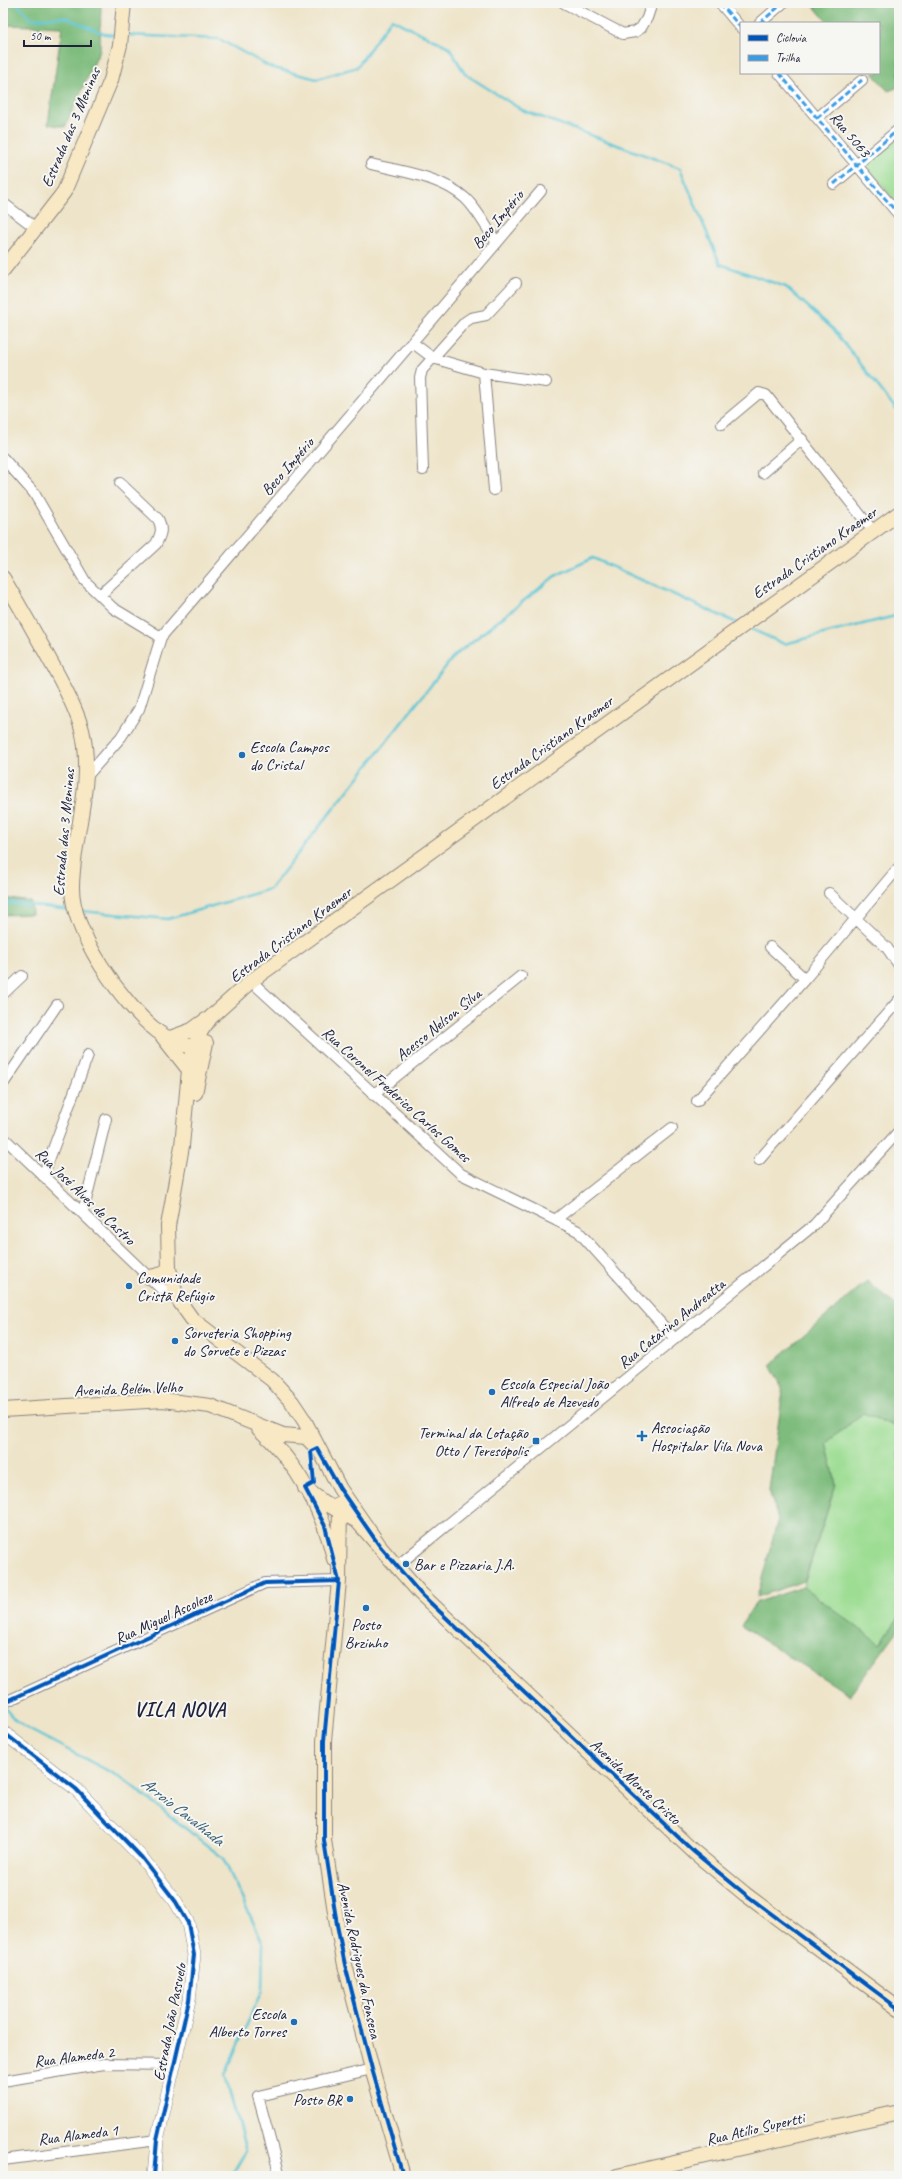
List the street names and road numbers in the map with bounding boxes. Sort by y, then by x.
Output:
street label: Estrada das 3 Meninas [37,63,106,190]
street label: Rua 5063 [825,108,876,163]
street label: Beco Império [467,184,530,253]
street label: Beco Império [257,432,320,500]
street label: Estrada Cristiano Kraemer [748,502,882,603]
street label: Estrada Cristiano Kraemer [486,691,618,794]
street label: Estrada das 3 Meninas [48,766,80,897]
street label: Estrada Cristiano Kraemer [226,882,357,987]
street label: Acesso Nelson Silva [392,983,487,1065]
street label: Rua Coronel Frederico Carlos Gomes [318,1023,476,1168]
street label: Rua José Alves de Castro [31,1144,141,1251]
street label: Rua Catarino Andreatta [614,1273,730,1373]
street label: Avenida Belém Velho [74,1377,185,1401]
street label: Rua Miguel Ascoleze [112,1586,217,1649]
street label: Avenida Monte Cristo [586,1735,686,1830]
street label: Avenida Rodrigues da Fonseca [333,1880,386,2042]
street label: Estrada João Passuelo [149,1960,192,2083]
street label: Rua Alameda 2 [33,2042,117,2072]
street label: Rua Atílio Supertti [704,2108,808,2150]
street label: Rua Alameda 1 [37,2120,120,2150]

